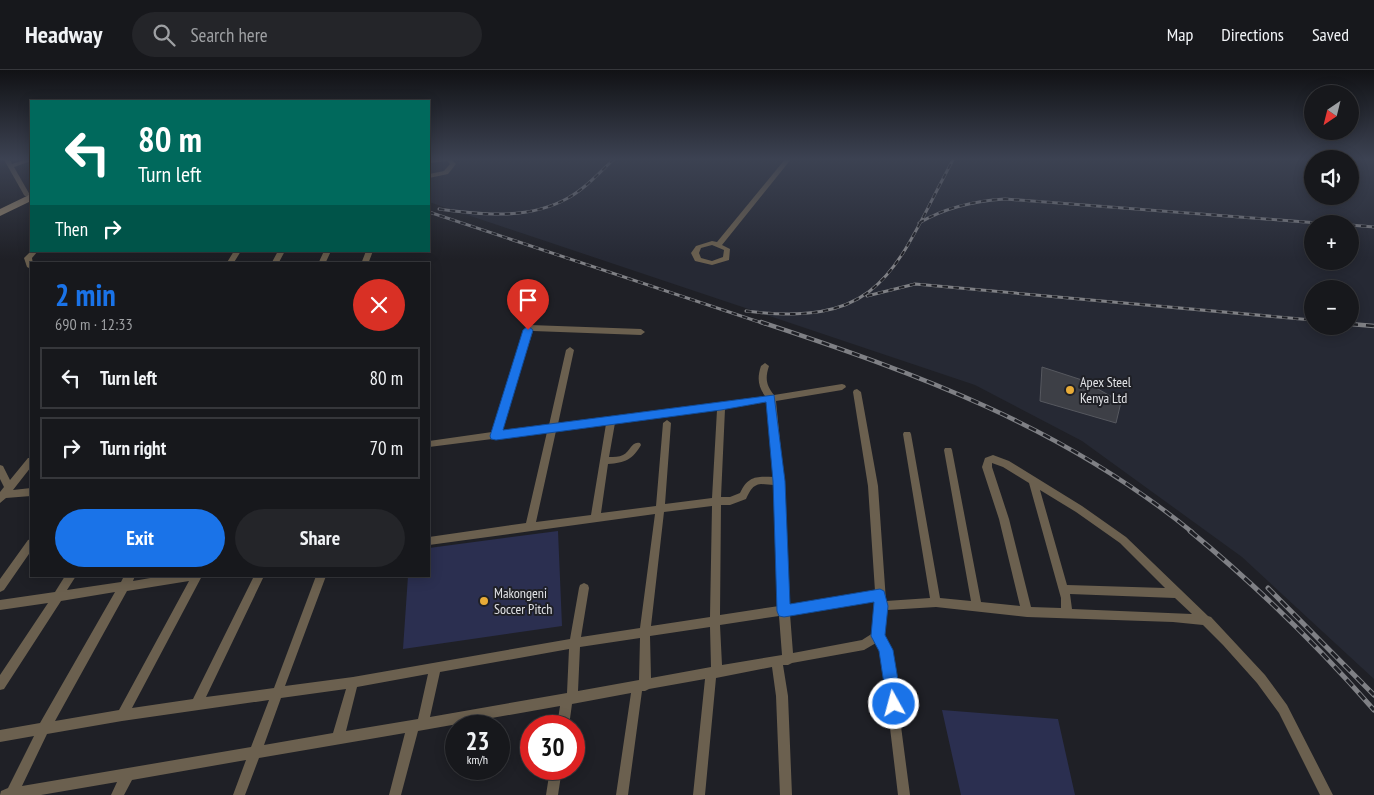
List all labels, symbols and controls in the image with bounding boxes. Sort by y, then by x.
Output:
search box [132,12,482,57]
text: Headway [25,19,102,50]
icon: search [150,21,178,49]
text: Search here [190,23,268,47]
text: Map [1167,23,1193,46]
text: Directions [1221,23,1284,46]
text: Saved [1312,23,1349,46]
north arrow [1304,85,1359,140]
map controls [1304,85,1359,335]
text: 80 m [138,116,202,162]
icon: left [55,120,120,185]
button: sound [1304,150,1359,205]
text: Turn left [138,160,202,188]
icon: right [98,215,126,243]
button: + [1304,215,1359,270]
text: Then [55,217,88,241]
text: 2 min [55,275,116,314]
button: close [353,279,405,331]
pin [507,279,549,330]
button: − [1304,280,1359,335]
icon: arrive [514,286,542,314]
text: 690 m · 12:33 [55,314,133,334]
icon: left [57,364,85,392]
text: Turn left [100,366,157,390]
text: 80 m [370,366,403,390]
place label: Apex Steel Kenya Ltd [1080,373,1132,407]
marker: Apex Steel Kenya Ltd [1064,384,1076,396]
icon: right [57,434,85,462]
text: Turn right [100,436,166,460]
text: 70 m [370,436,403,460]
button: Exit [55,509,225,567]
button: Share [235,509,405,567]
place label: Makongeni Soccer Pitch [494,584,552,618]
marker: Makongeni Soccer Pitch [478,595,490,607]
position arrow [867,677,919,729]
speed limit sign: 30 [520,715,585,780]
text: 23 [466,725,489,757]
text: km/h [467,752,488,767]

